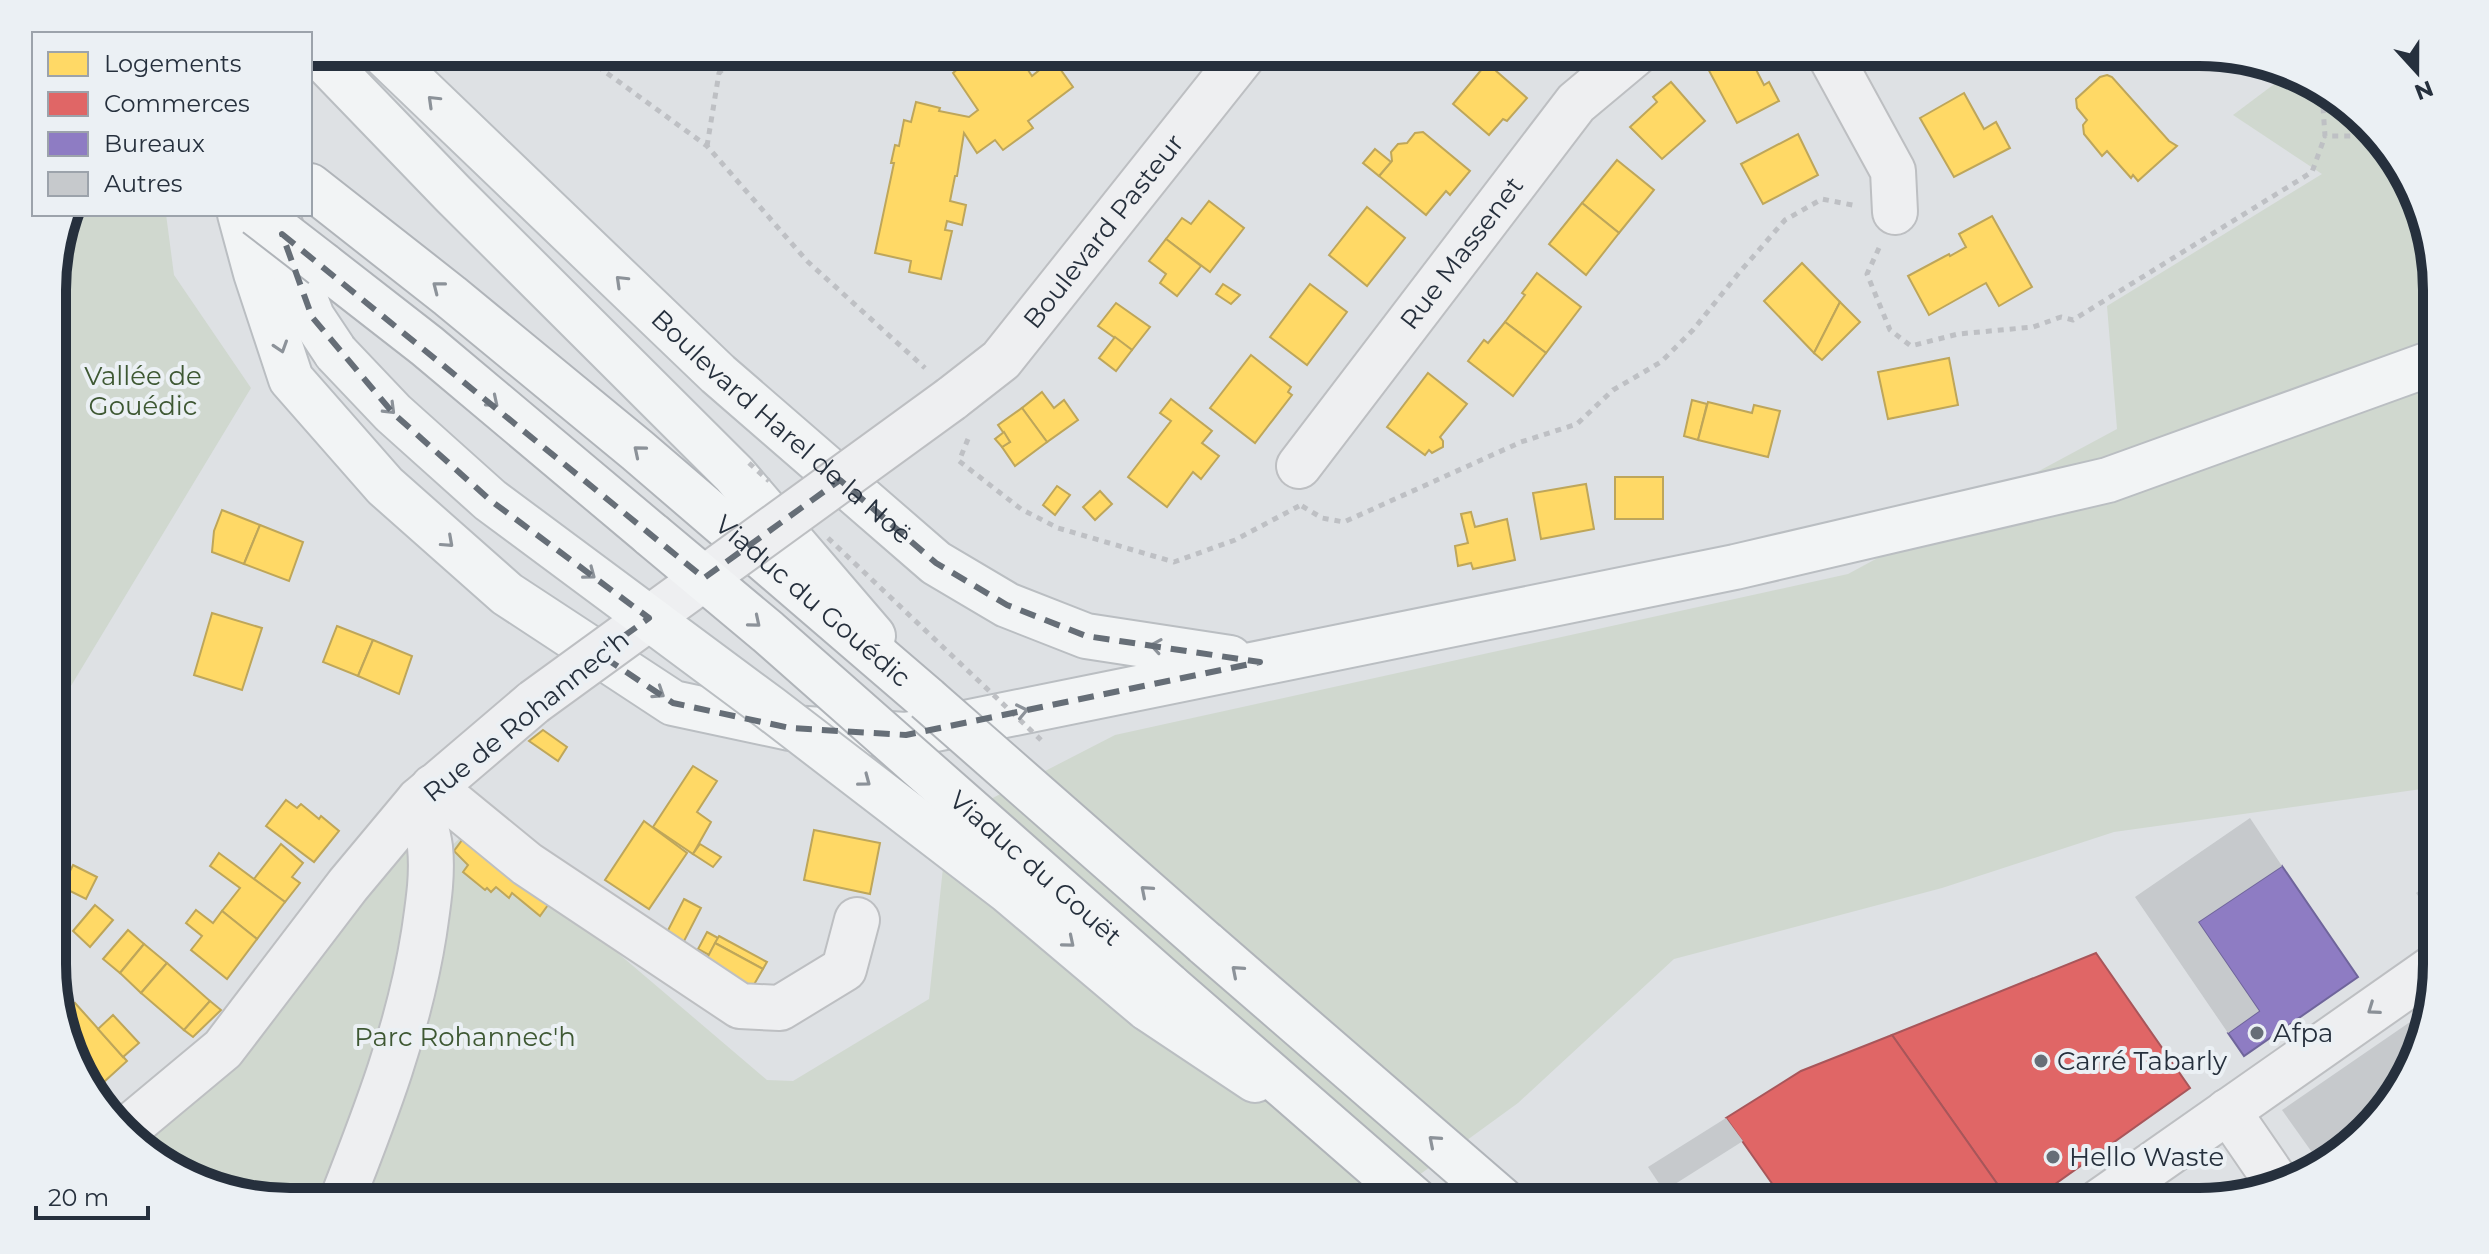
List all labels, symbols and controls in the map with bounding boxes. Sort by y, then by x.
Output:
legend [32,32,312,216]
north arrow [2377,32,2457,112]
text: Logements [104,49,242,78]
text: N [2411,74,2437,106]
text: Commerces [104,89,250,118]
one-way arrow [428,97,443,111]
street label: Boulevard Pasteur [1016,128,1190,335]
text: Bureaux [104,129,205,158]
text: Autres [104,169,182,198]
street label: Rue Massenet [1393,170,1530,336]
one-way arrow [616,276,630,291]
one-way arrow [432,282,447,296]
street label: Boulevard Harel de la Noë [645,303,919,551]
one-way arrow [271,340,287,354]
park label: Vallée de Gouédic [84,360,202,422]
one-way arrow [483,392,498,407]
one-way arrow [381,400,395,414]
one-way arrow [634,446,648,461]
street label: Viaduc du Gouédic [708,508,917,694]
one-way arrow [439,532,454,546]
one-way arrow [581,565,596,579]
one-way arrow [746,612,760,627]
street label: Rue de Rohannec'h [417,623,635,809]
one-way arrow [1149,638,1162,655]
one-way arrow [650,684,664,699]
one-way arrow [1015,703,1029,720]
one-way arrow [856,772,871,786]
street label: Viaduc du Gouët [943,784,1128,952]
one-way arrow [1141,887,1156,901]
one-way arrow [1060,932,1074,947]
one-way arrow [1231,966,1246,981]
one-way arrow [2367,999,2381,1014]
place label: Afpa [2273,1017,2333,1049]
park label: Parc Rohannec'h [354,1021,576,1053]
marker: Afpa [2248,1024,2266,1042]
place label: Carré Tabarly [2057,1045,2228,1077]
marker: Carré Tabarly [2032,1052,2050,1070]
one-way arrow [1428,1136,1443,1151]
place label: Hello Waste [2069,1141,2224,1173]
marker: Hello Waste [2044,1148,2062,1166]
scale bar [36,1170,148,1220]
text: 20 m [48,1183,109,1212]

